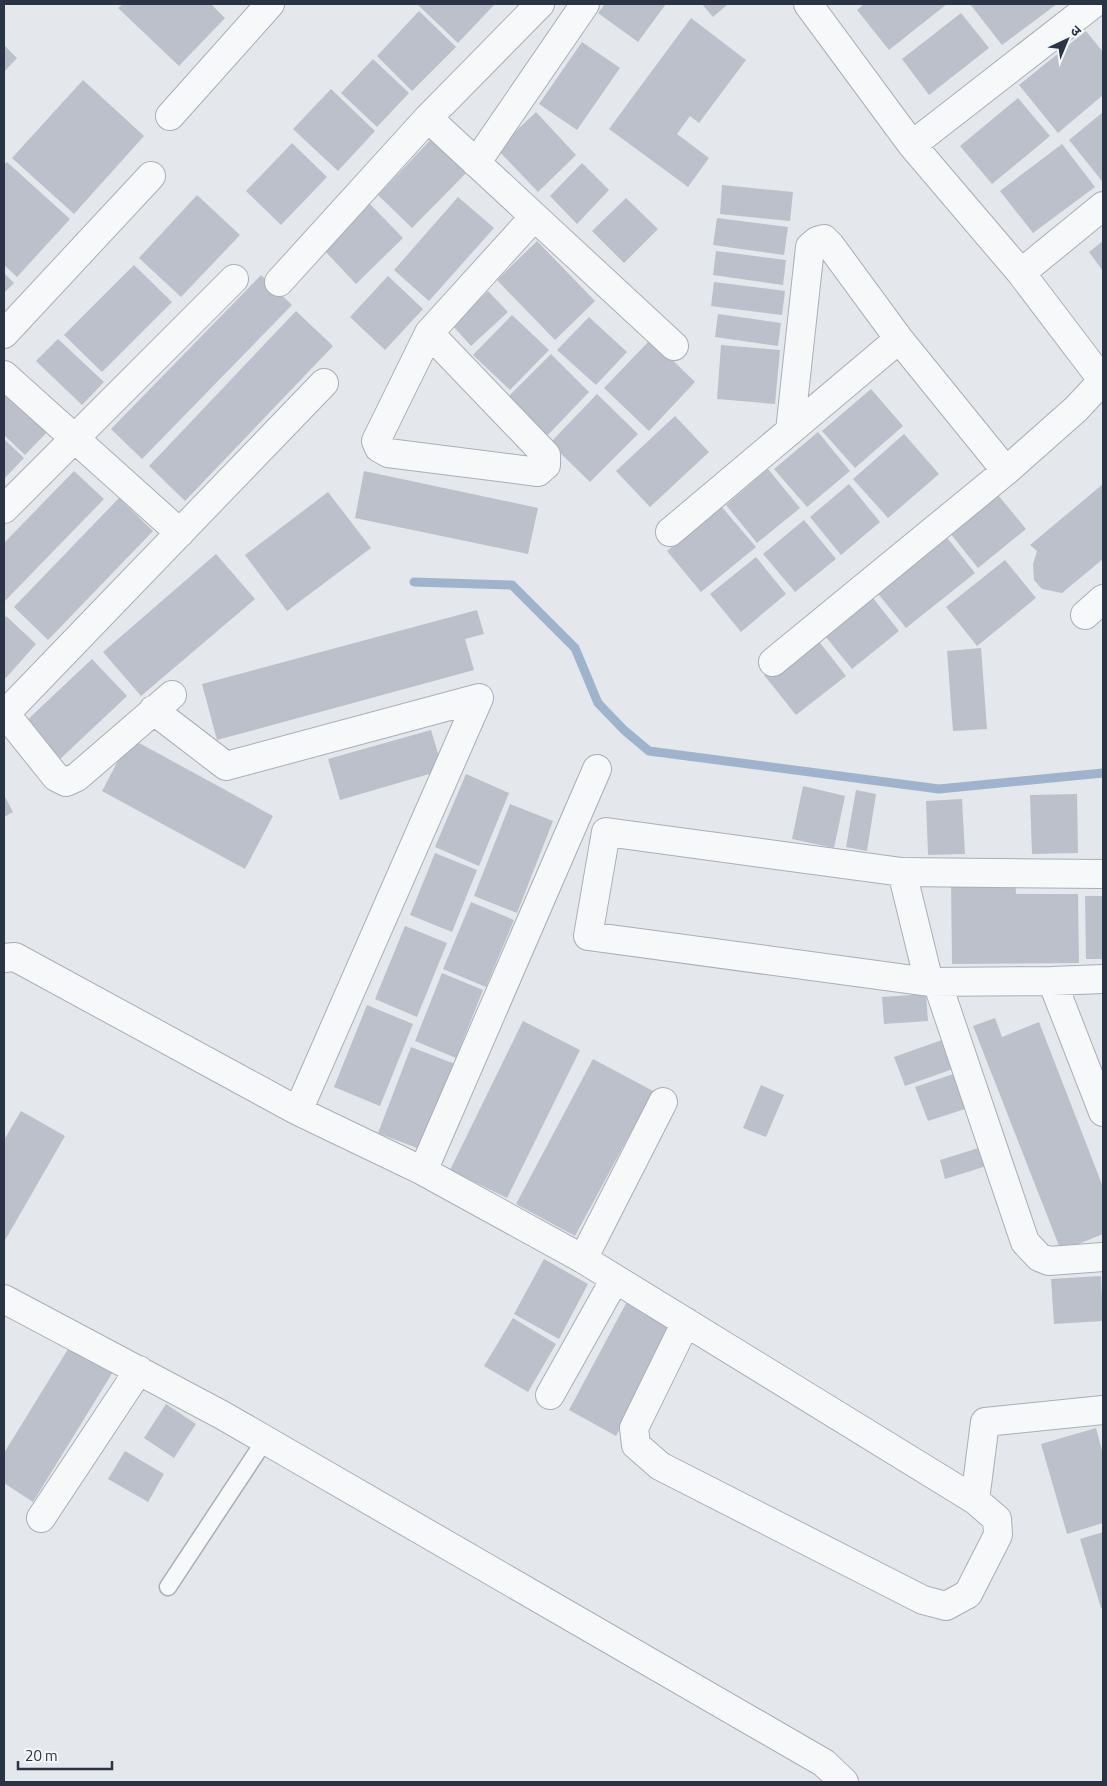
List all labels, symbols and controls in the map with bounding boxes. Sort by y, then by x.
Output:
north arrow [1042,15,1092,65]
text: उ [1066,20,1087,41]
scale bar [18,1738,111,1770]
text: 20 m [25,1744,58,1767]

